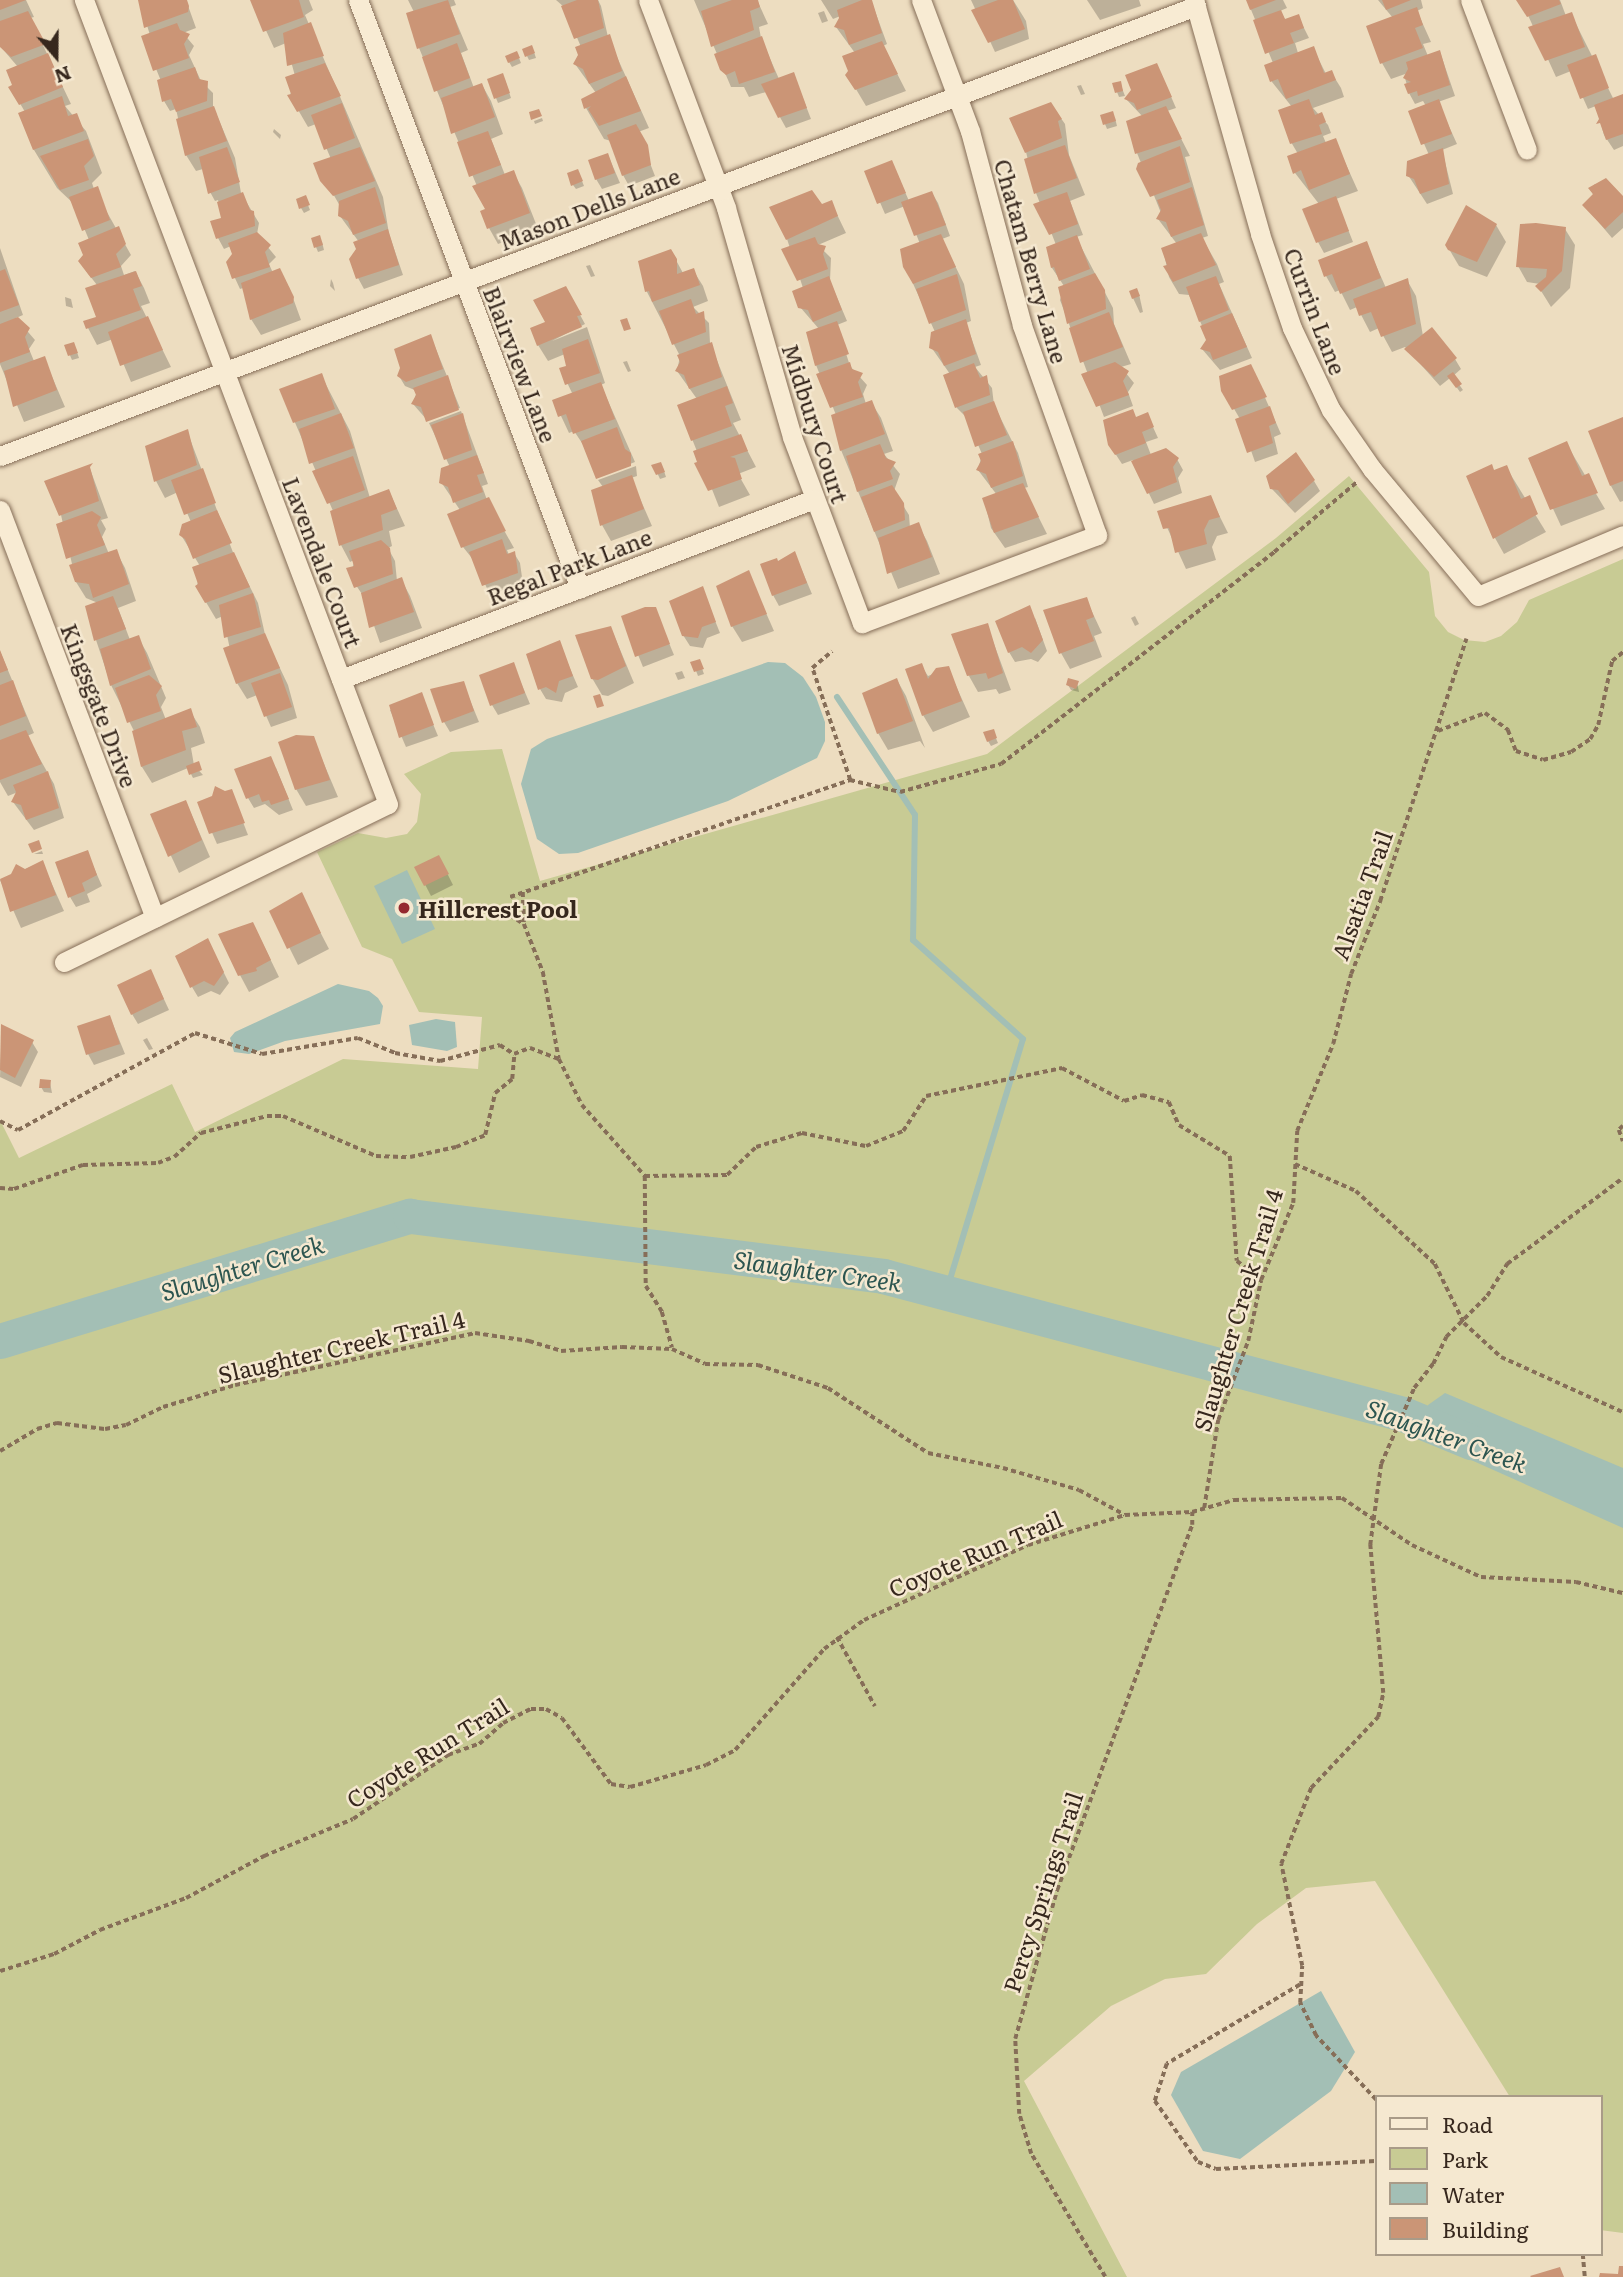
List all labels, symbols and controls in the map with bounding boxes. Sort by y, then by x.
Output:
north arrow [21,21,91,91]
text: N [51,60,75,92]
street label: Chatam Berry Lane [990,156,1074,366]
street label: Mason Dells Lane [495,161,683,255]
street label: Currin Lane [1279,244,1353,378]
street label: Blairview Lane [479,282,563,446]
street label: Midbury Court [777,340,855,506]
street label: Lavendale Court [278,473,368,651]
street label: Regal Park Lane [483,522,655,610]
street label: Kingsgate Drive [56,619,144,791]
street label: Alsatia Trail [1325,827,1397,963]
place label: Hillcrest Pool [418,894,577,922]
marker: Hillcrest Pool [396,900,412,916]
street label: Slaughter Creek Trail 4 [1187,1185,1287,1435]
water label: Slaughter Creek [157,1229,327,1305]
water label: Slaughter Creek [732,1244,904,1296]
street label: Slaughter Creek Trail 4 [215,1304,467,1388]
water label: Slaughter Creek [1363,1393,1531,1477]
street label: Coyote Run Trail [884,1504,1066,1602]
street label: Coyote Run Trail [341,1691,513,1813]
street label: Percy Springs Trail [997,1788,1087,1996]
legend [1374,2095,1602,2256]
text: Road [1442,2108,1493,2139]
text: Park [1442,2143,1488,2174]
text: Water [1442,2178,1504,2209]
text: Building [1442,2213,1528,2244]

